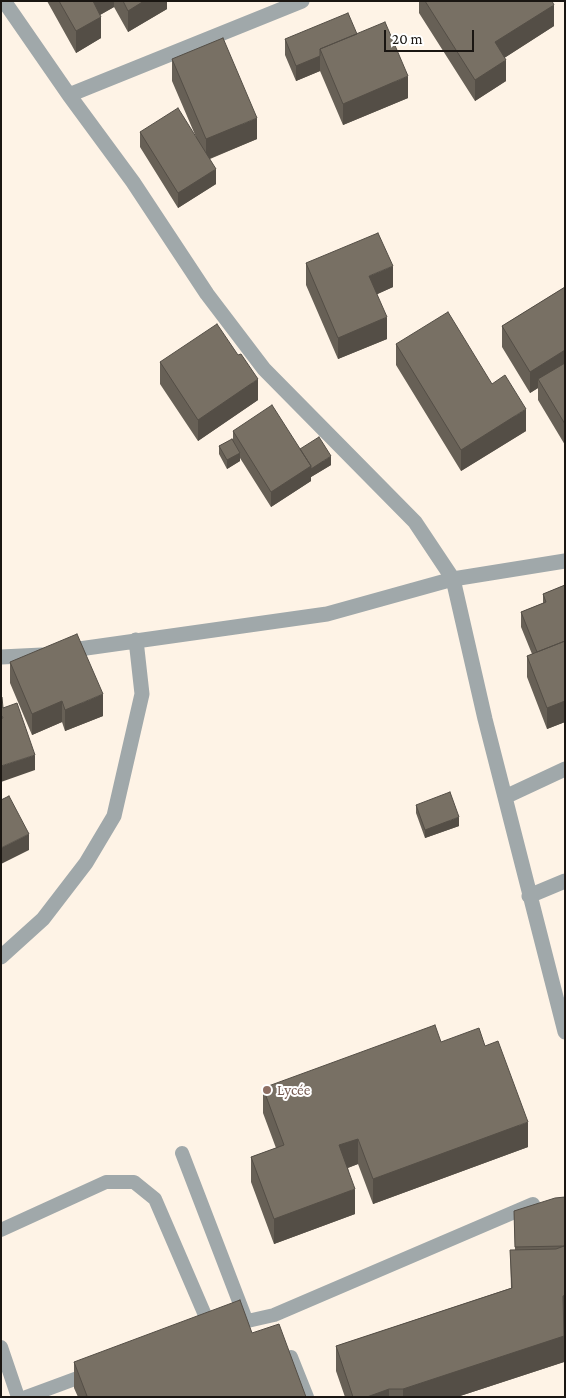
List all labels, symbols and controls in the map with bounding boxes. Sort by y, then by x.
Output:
scale bar [386,20,476,52]
text: 20 m [392,31,423,47]
place label: Lycée [277,1081,310,1099]
marker: Lycée [261,1084,273,1096]

